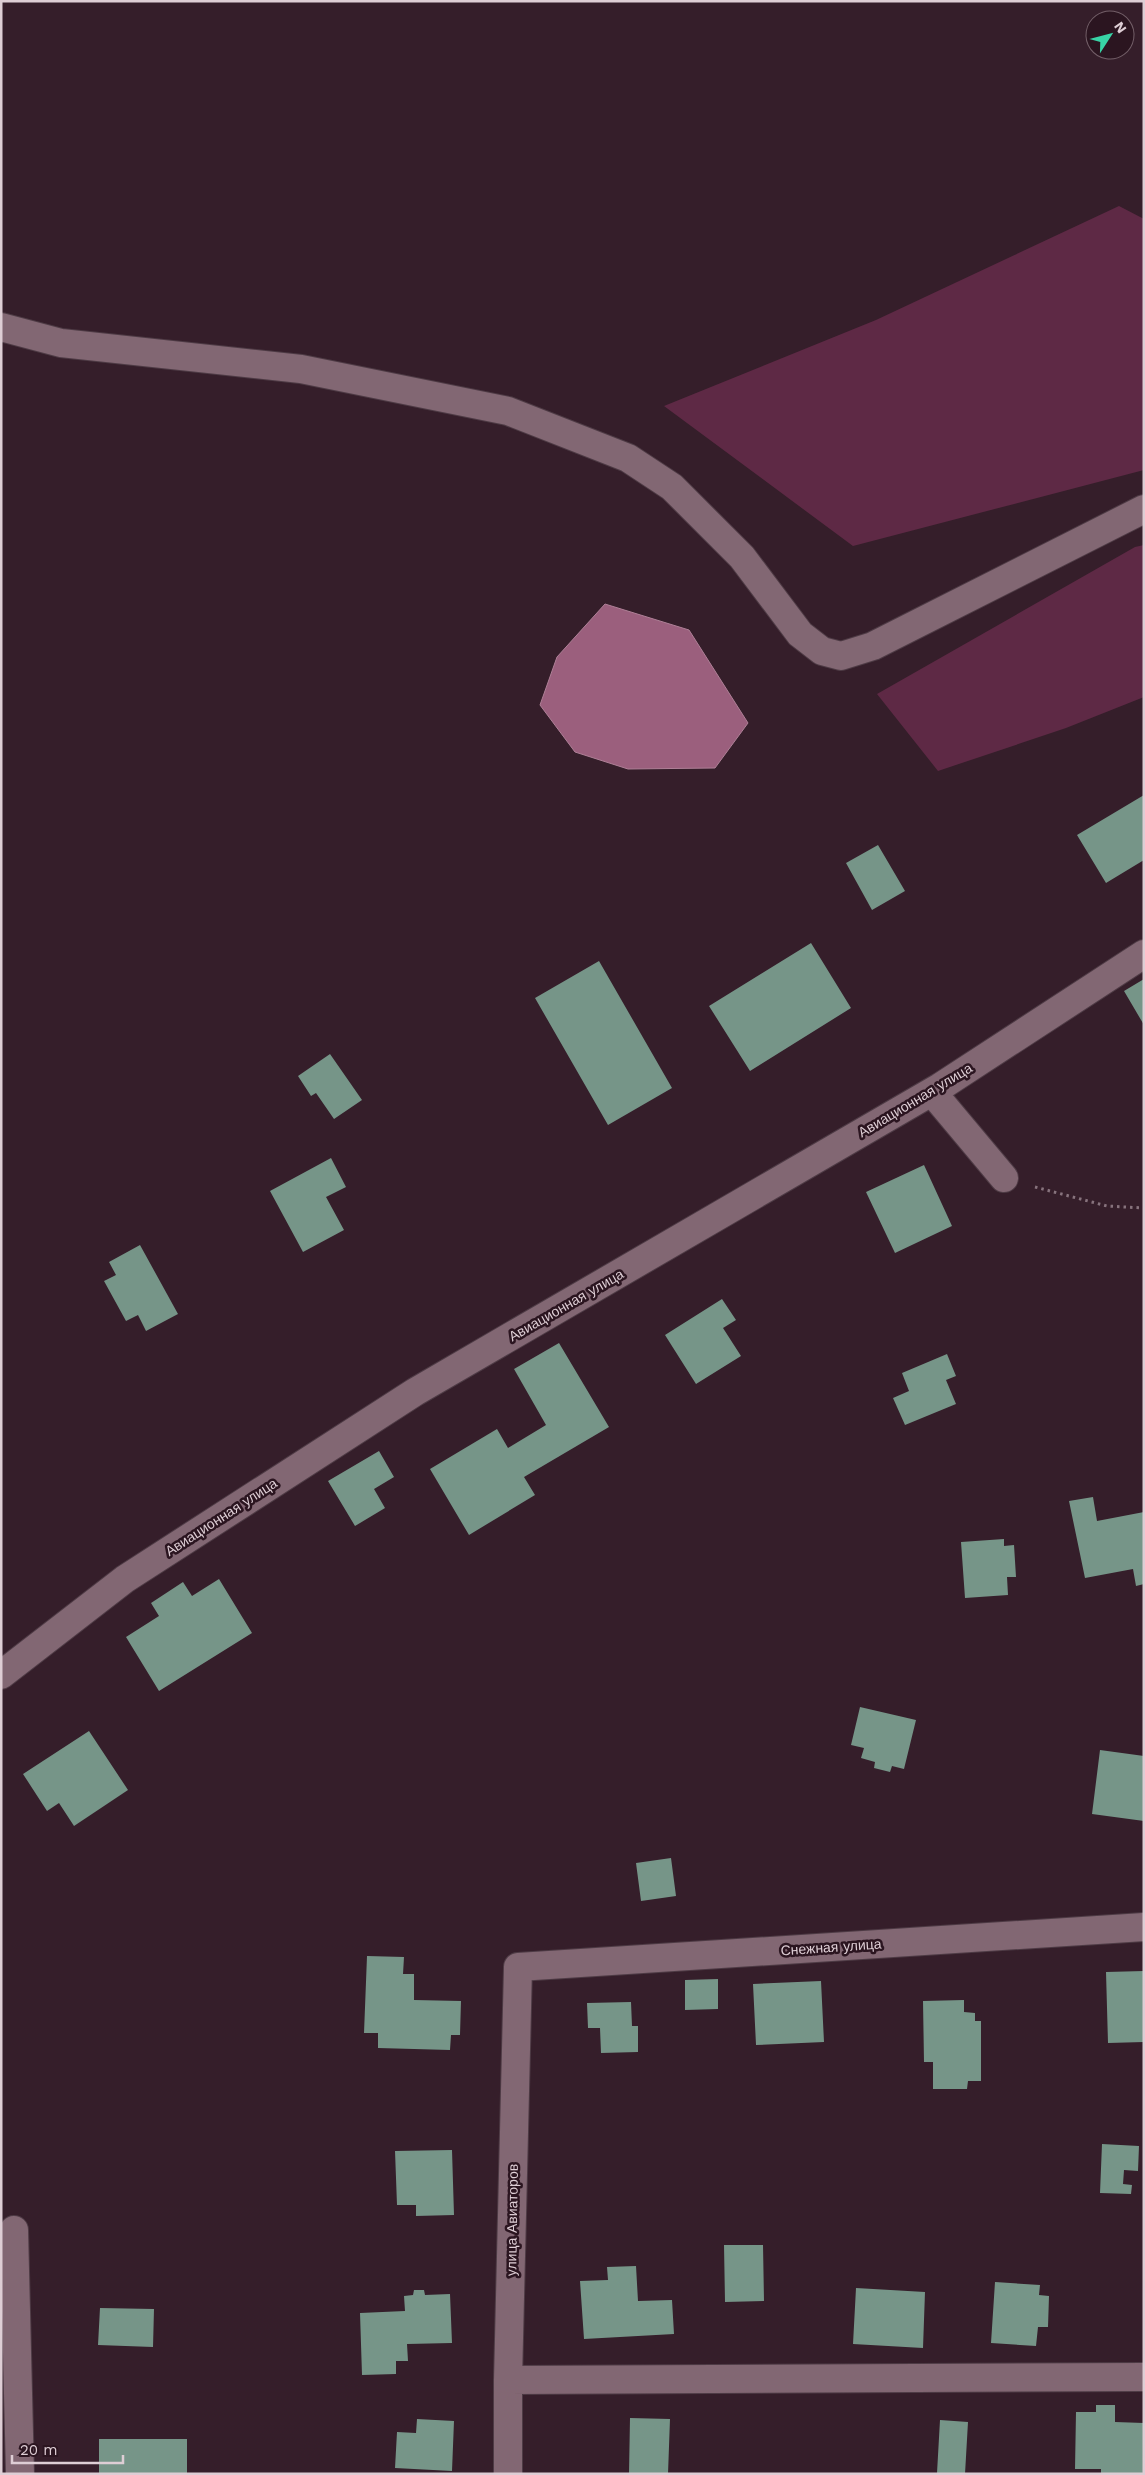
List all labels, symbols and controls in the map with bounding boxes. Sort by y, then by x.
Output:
north arrow [1085,10,1135,60]
text: N [1111,18,1130,36]
street label: Авиационная улица [855,1060,975,1140]
street label: Авиационная улица [506,1265,627,1344]
street label: Авиационная улица [162,1475,280,1559]
street label: Снежная улица [780,1935,882,1959]
street label: улица Авиаторов [503,2164,521,2276]
scale bar [12,2432,124,2464]
text: 20 m [20,2441,58,2459]

